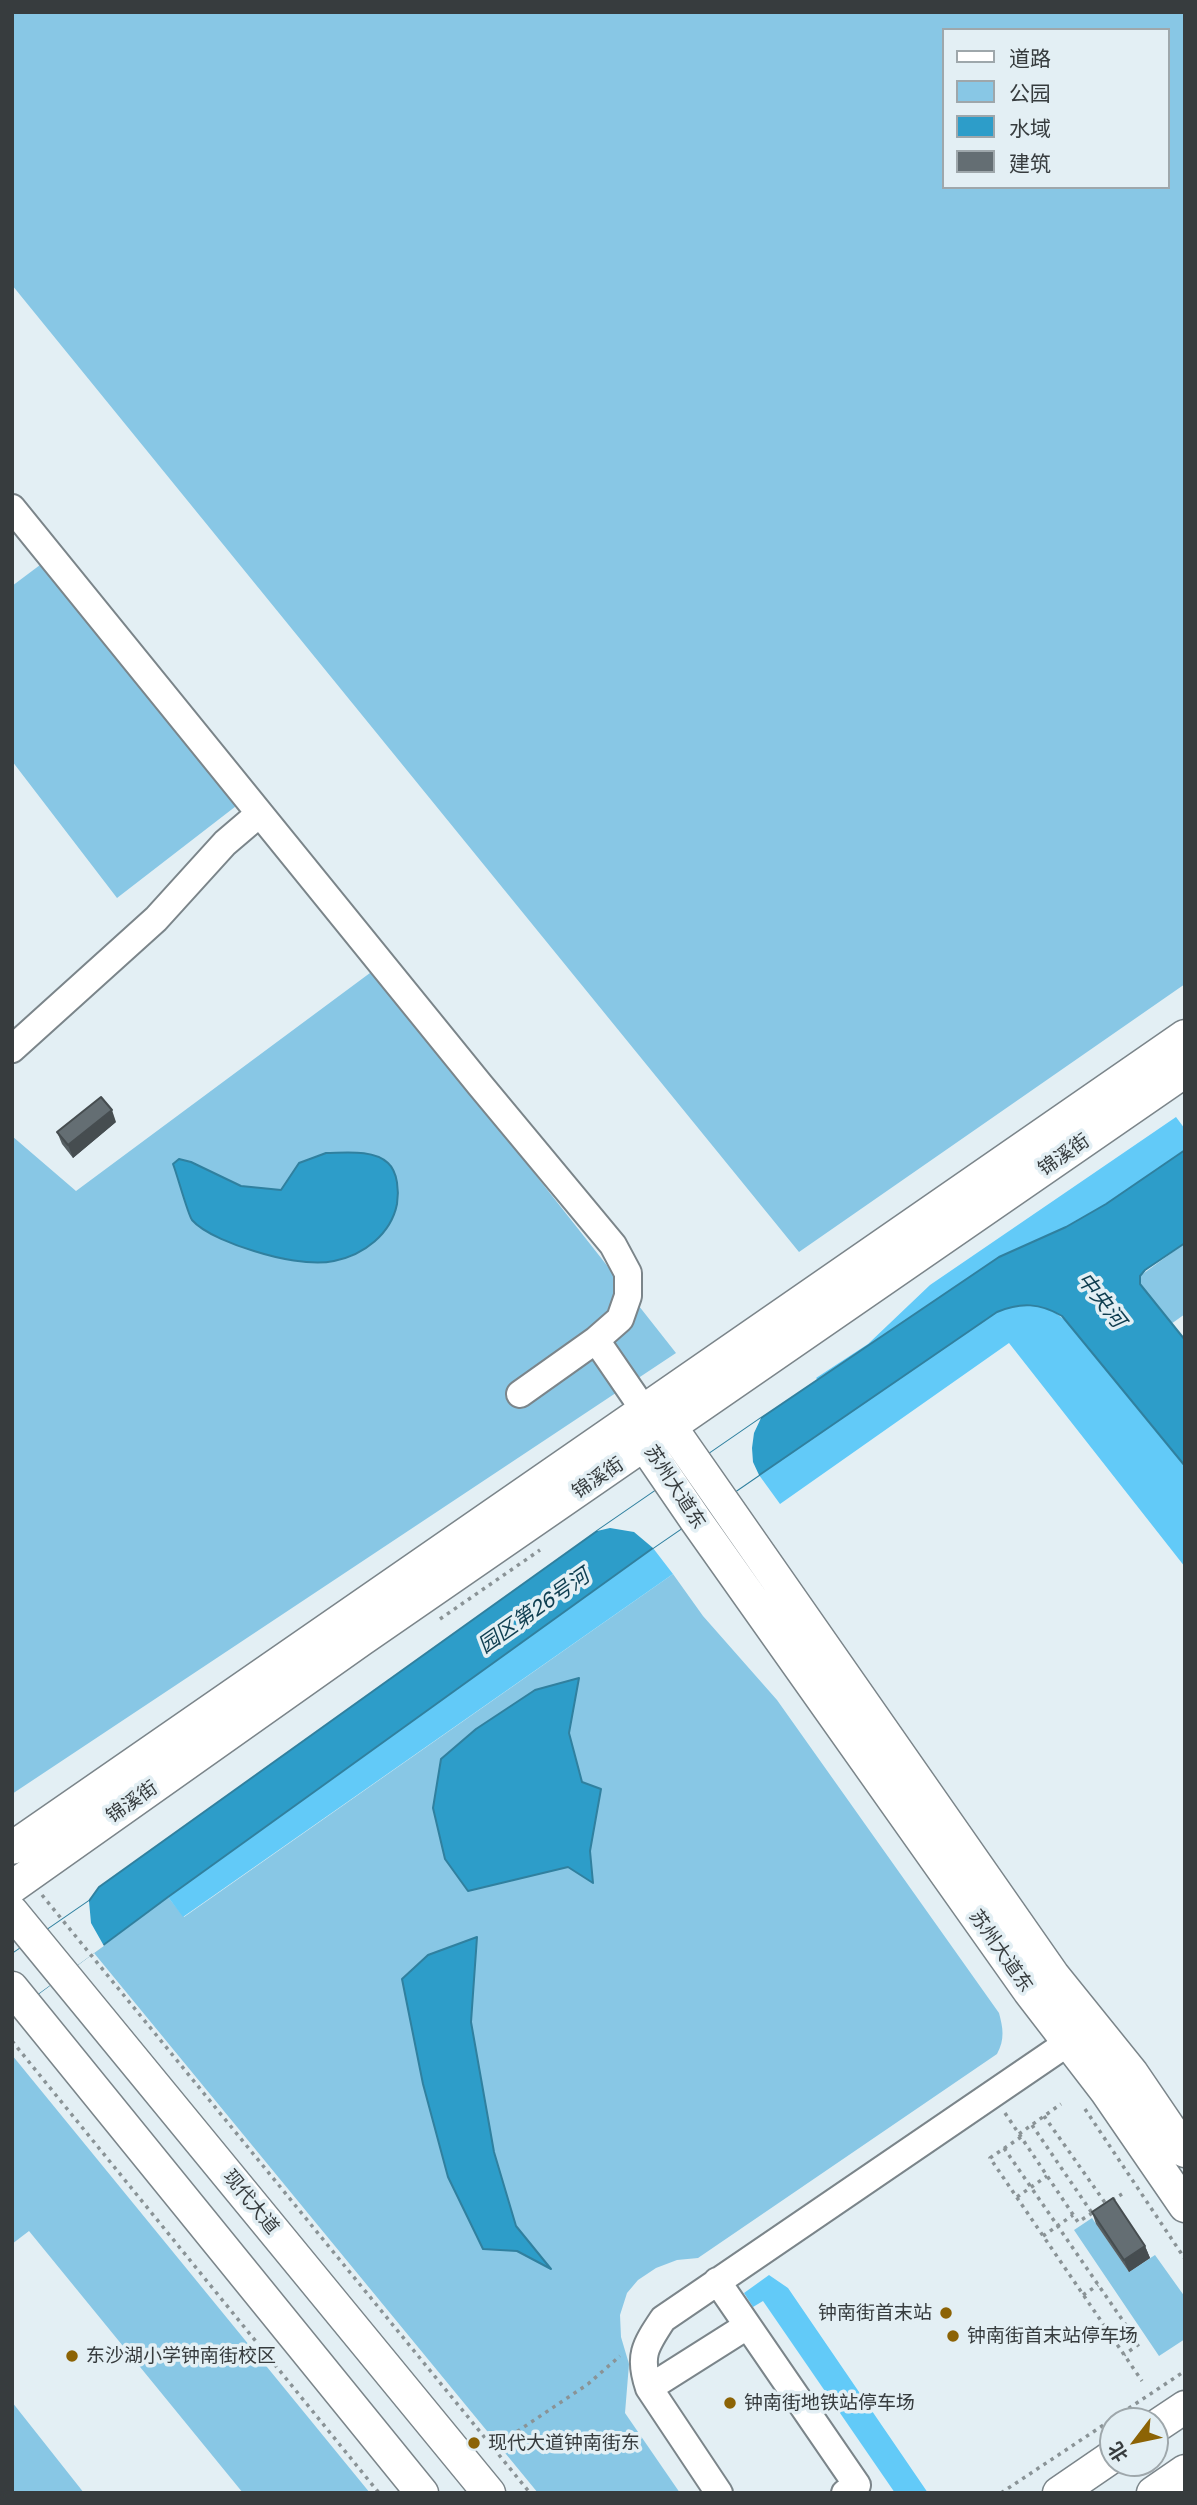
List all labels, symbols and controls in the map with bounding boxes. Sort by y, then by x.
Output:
legend [942,28,1169,189]
text: 道路 [1009,45,1051,71]
text: 公园 [1009,80,1051,106]
text: 水域 [1009,115,1051,141]
text: 建筑 [1009,150,1051,176]
street label: 锦溪街 [1034,1129,1094,1181]
water label: 中央河 [1072,1267,1130,1333]
street label: 苏州大道东 [640,1441,710,1533]
street label: 锦溪街 [568,1453,628,1503]
water label: 园区第26号河 [474,1563,594,1659]
street label: 锦溪街 [102,1776,162,1828]
street label: 苏州大道东 [964,1906,1038,1996]
street label: 现代大道 [218,2165,284,2239]
place label: 钟南街首末站 [818,2302,932,2324]
marker: 钟南街首末站 [938,2305,954,2321]
place label: 钟南街首末站停车场 [967,2325,1138,2347]
marker: 钟南街首末站停车场 [945,2328,961,2344]
place label: 东沙湖小学钟南街校区 [86,2345,276,2367]
marker: 东沙湖小学钟南街校区 [64,2348,80,2364]
place label: 钟南街地铁站停车场 [744,2392,915,2414]
marker: 钟南街地铁站停车场 [722,2395,738,2411]
north arrow [1099,2407,1169,2477]
place label: 现代大道钟南街东 [488,2432,640,2454]
marker: 现代大道钟南街东 [466,2435,482,2451]
text: 北 [1103,2438,1132,2466]

